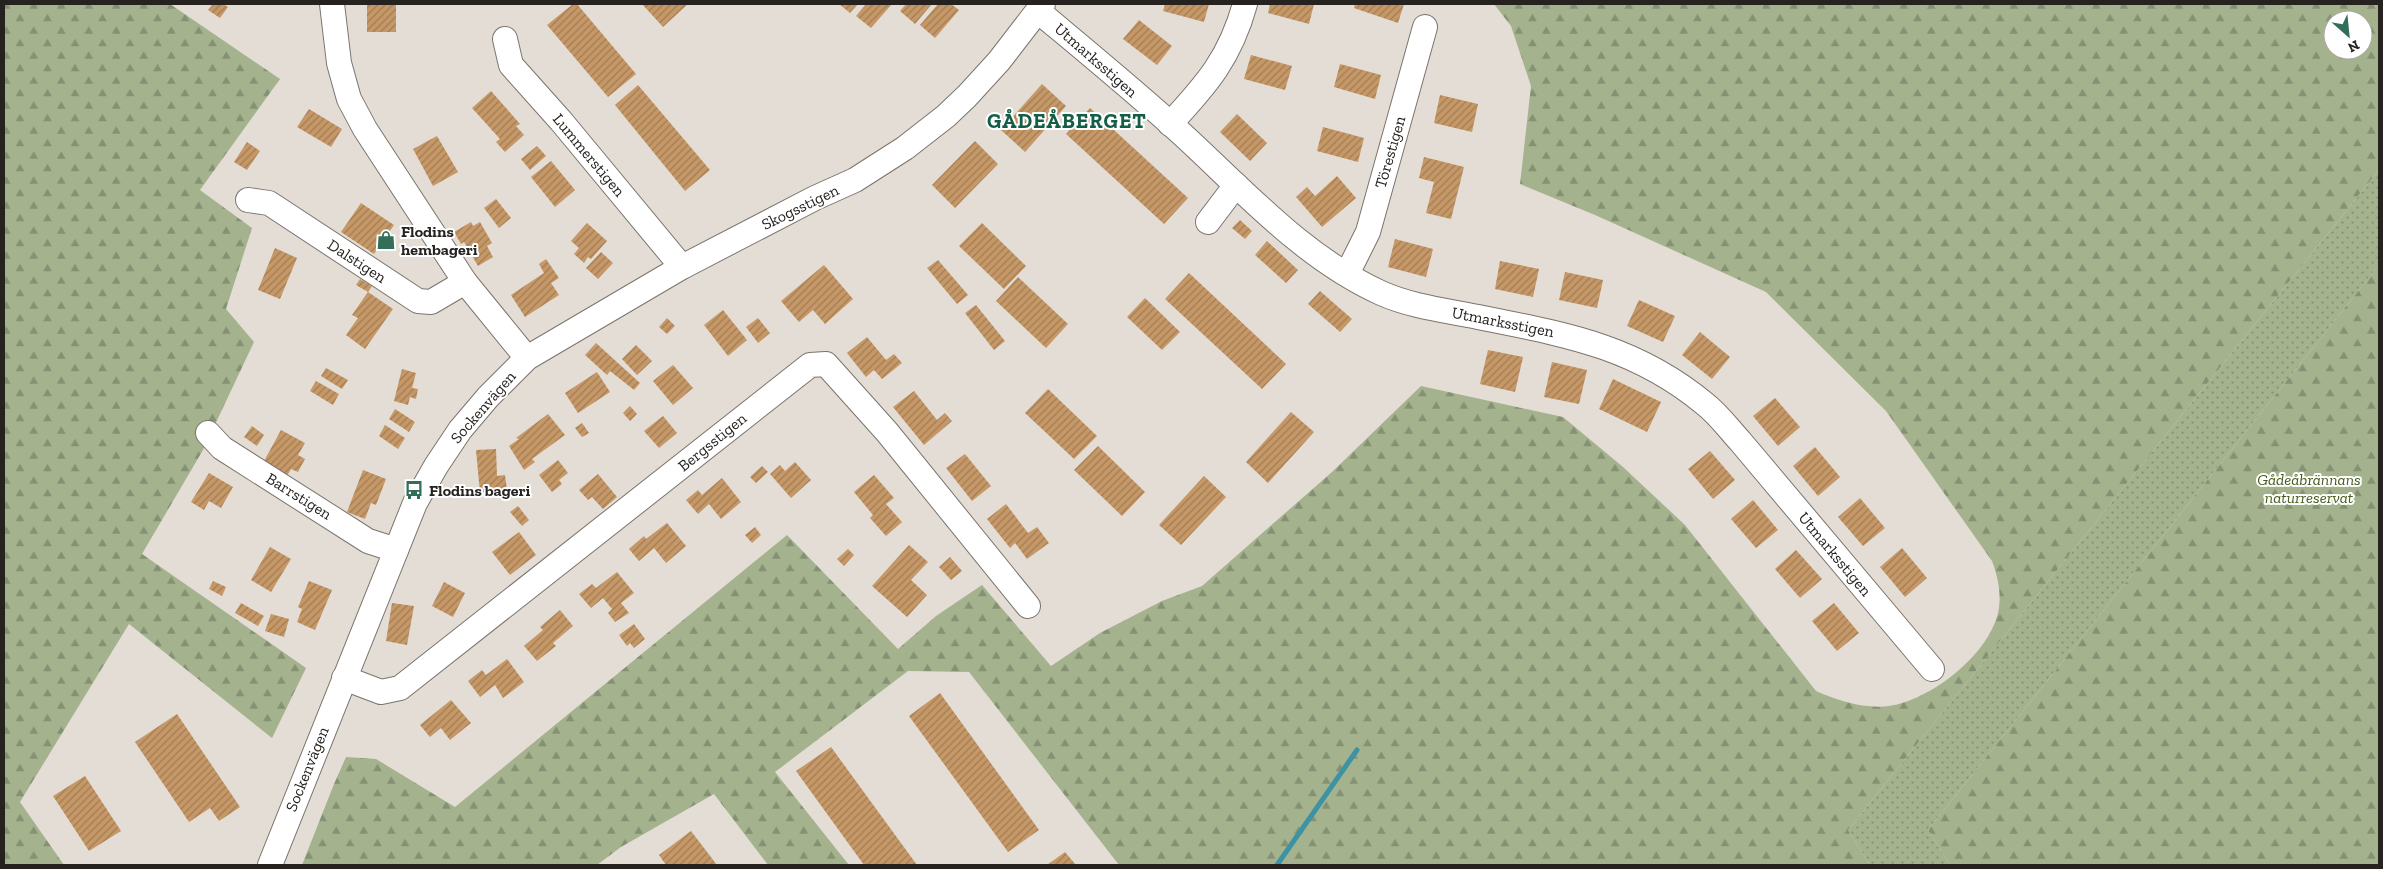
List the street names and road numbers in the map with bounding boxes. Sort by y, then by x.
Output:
street label: Utmarksstigen [1051,19,1142,102]
street label: Lummerstigen [549,110,630,201]
street label: Törestigen [1371,113,1410,190]
street label: Skogsstigen [758,180,842,234]
street label: Dalstigen [324,235,391,287]
street label: Utmarksstigen [1450,303,1556,341]
street label: Sockenvägen [446,366,520,447]
street label: Bergsstigen [674,408,751,475]
street label: Barrstigen [263,468,336,524]
street label: Utmarksstigen [1794,508,1876,600]
street label: Sockenvägen [281,723,333,814]

